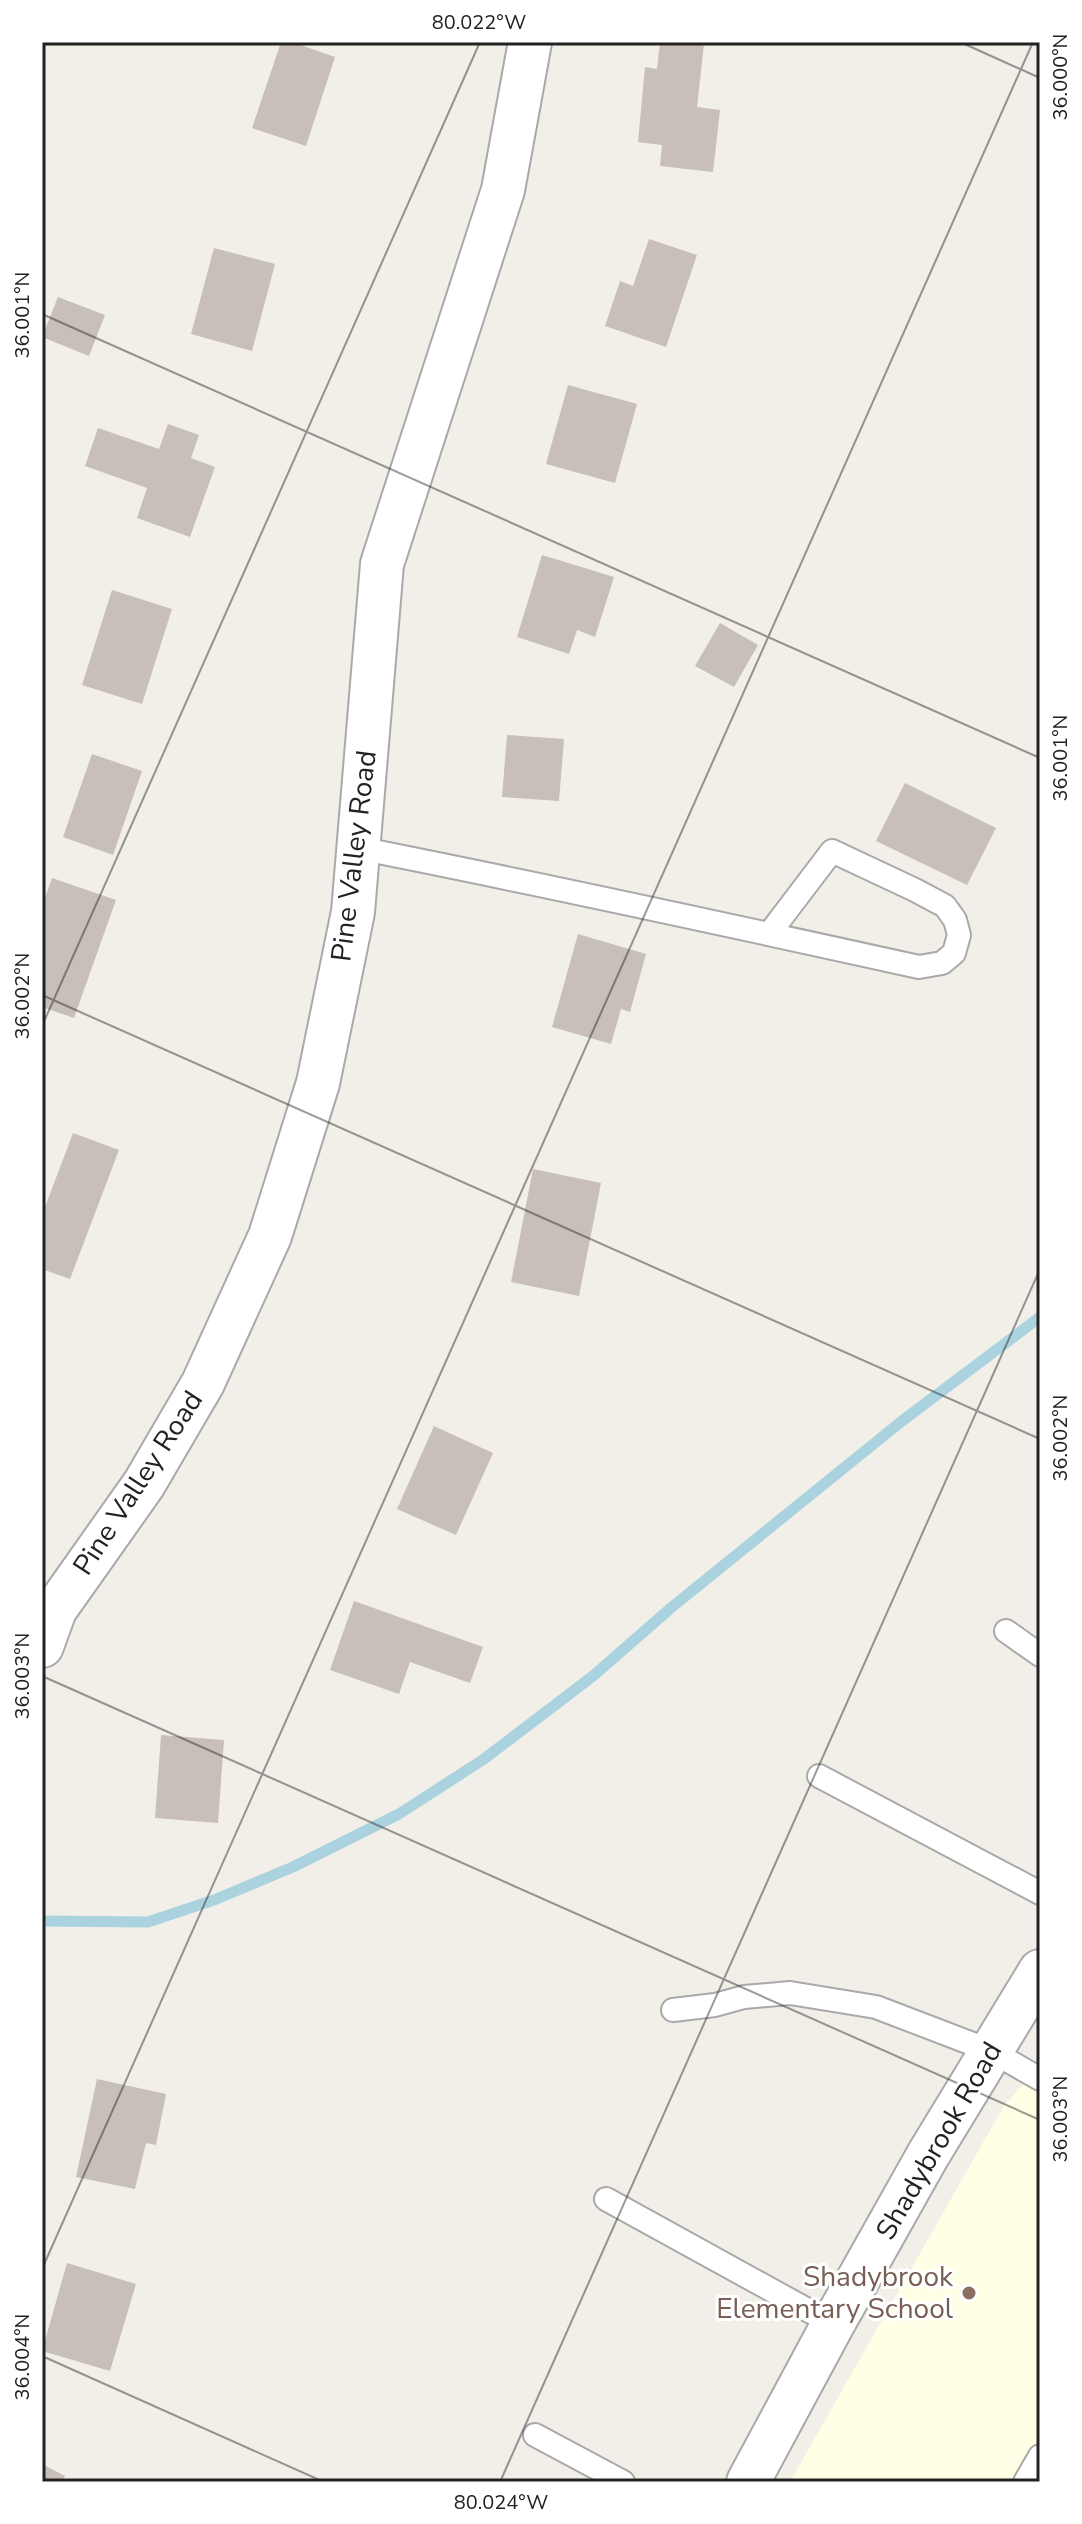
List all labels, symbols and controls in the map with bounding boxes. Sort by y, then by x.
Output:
text: 80.022°W [432,9,526,36]
text: 36.000°N [1047,34,1074,120]
text: 36.001°N [9,272,36,358]
text: 36.001°N [1047,715,1074,801]
street label: Pine Valley Road [322,748,386,964]
text: 36.002°N [9,953,36,1039]
street label: Pine Valley Road [64,1383,212,1583]
text: 36.002°N [1047,1395,1074,1481]
text: 36.003°N [9,1633,36,1719]
street label: Shadybrook Road [867,2035,1011,2247]
text: 36.003°N [1047,2076,1074,2162]
place label: Shadybrook Elementary School [716,2258,954,2328]
marker: Shadybrook Elementary School [960,2284,978,2302]
text: 36.004°N [9,2314,36,2400]
text: 80.024°W [454,2489,548,2516]

